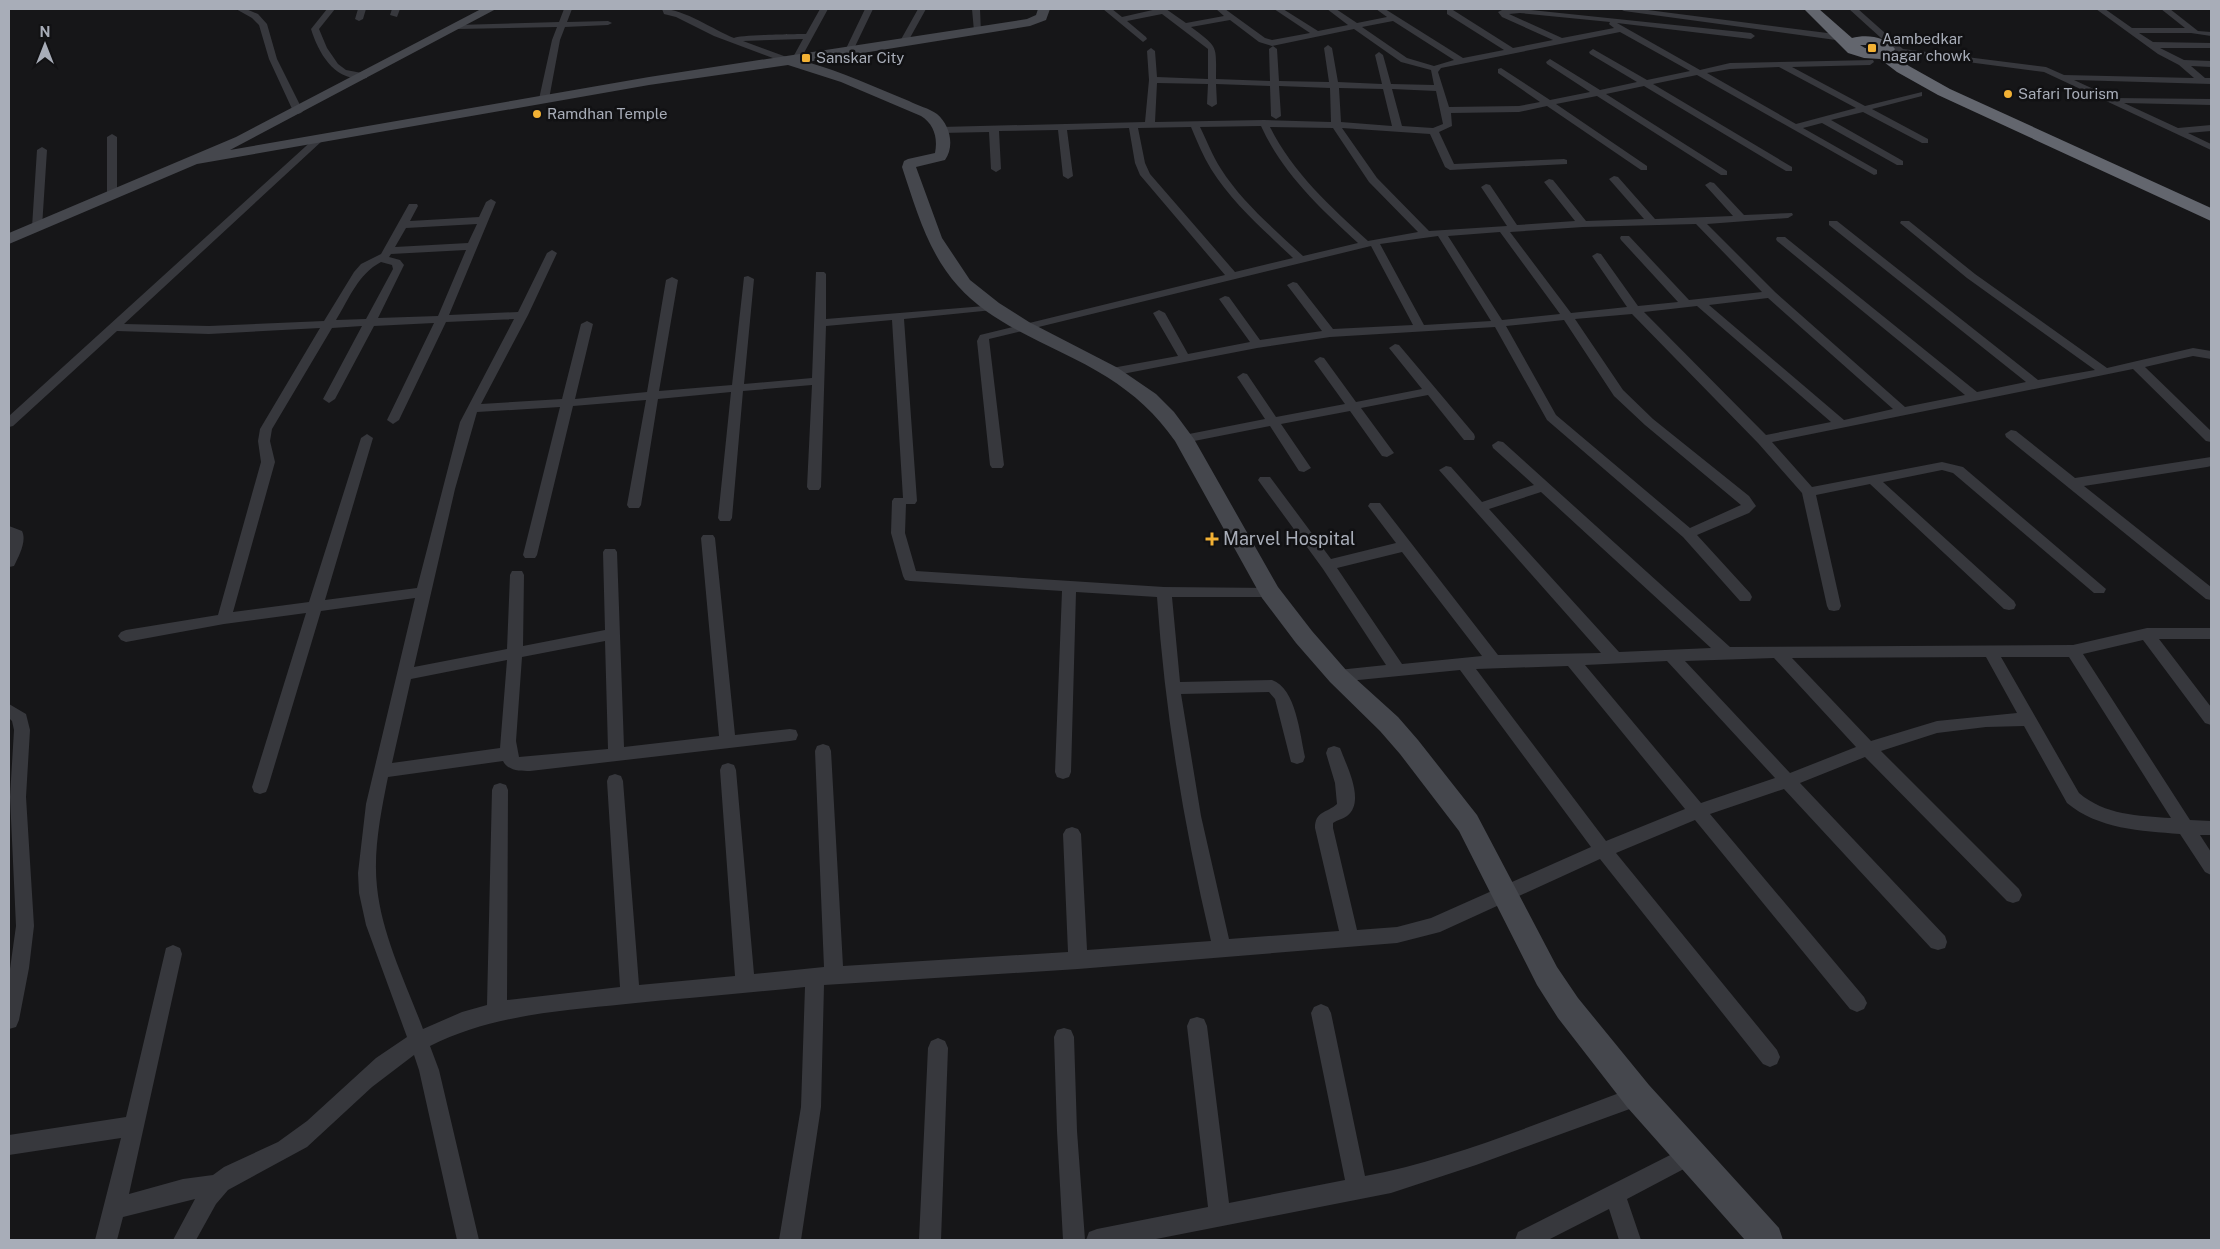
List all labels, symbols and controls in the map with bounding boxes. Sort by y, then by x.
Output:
north arrow [20,20,70,70]
text: N [40,24,50,40]
place label: Aambedkar nagar chowk [1882,30,1971,64]
marker: Aambedkar nagar chowk [1866,42,1878,54]
place label: Sanskar City [816,49,904,66]
marker: Sanskar City [800,52,812,64]
place label: Safari Tourism [2018,85,2119,102]
marker: Safari Tourism [2002,88,2014,100]
place label: Ramdhan Temple [547,105,667,122]
marker: Ramdhan Temple [531,108,543,120]
place label: Marvel Hospital [1223,528,1355,549]
marker: Marvel Hospital [1205,532,1219,546]

